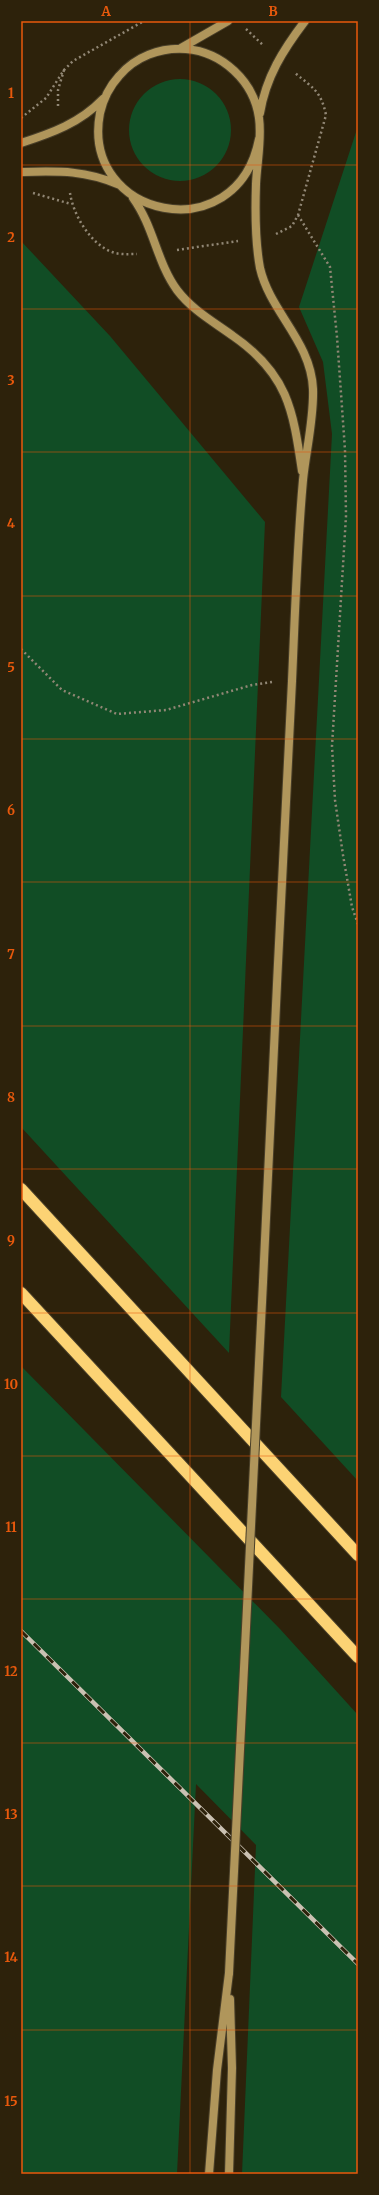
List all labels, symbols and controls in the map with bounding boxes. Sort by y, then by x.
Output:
text: A [100,3,111,20]
text: B [268,3,278,20]
text: 1 [8,85,14,102]
text: 2 [7,229,15,246]
text: 3 [7,372,15,389]
text: 4 [7,515,16,532]
text: 5 [7,659,15,676]
text: 6 [7,802,15,819]
text: 7 [7,946,15,963]
text: 8 [7,1089,15,1106]
text: 9 [7,1232,15,1249]
text: 10 [4,1376,18,1393]
text: 11 [5,1519,17,1536]
text: 12 [4,1663,18,1680]
text: 13 [4,1806,18,1823]
text: 14 [4,1949,19,1966]
text: 15 [4,2093,18,2110]

